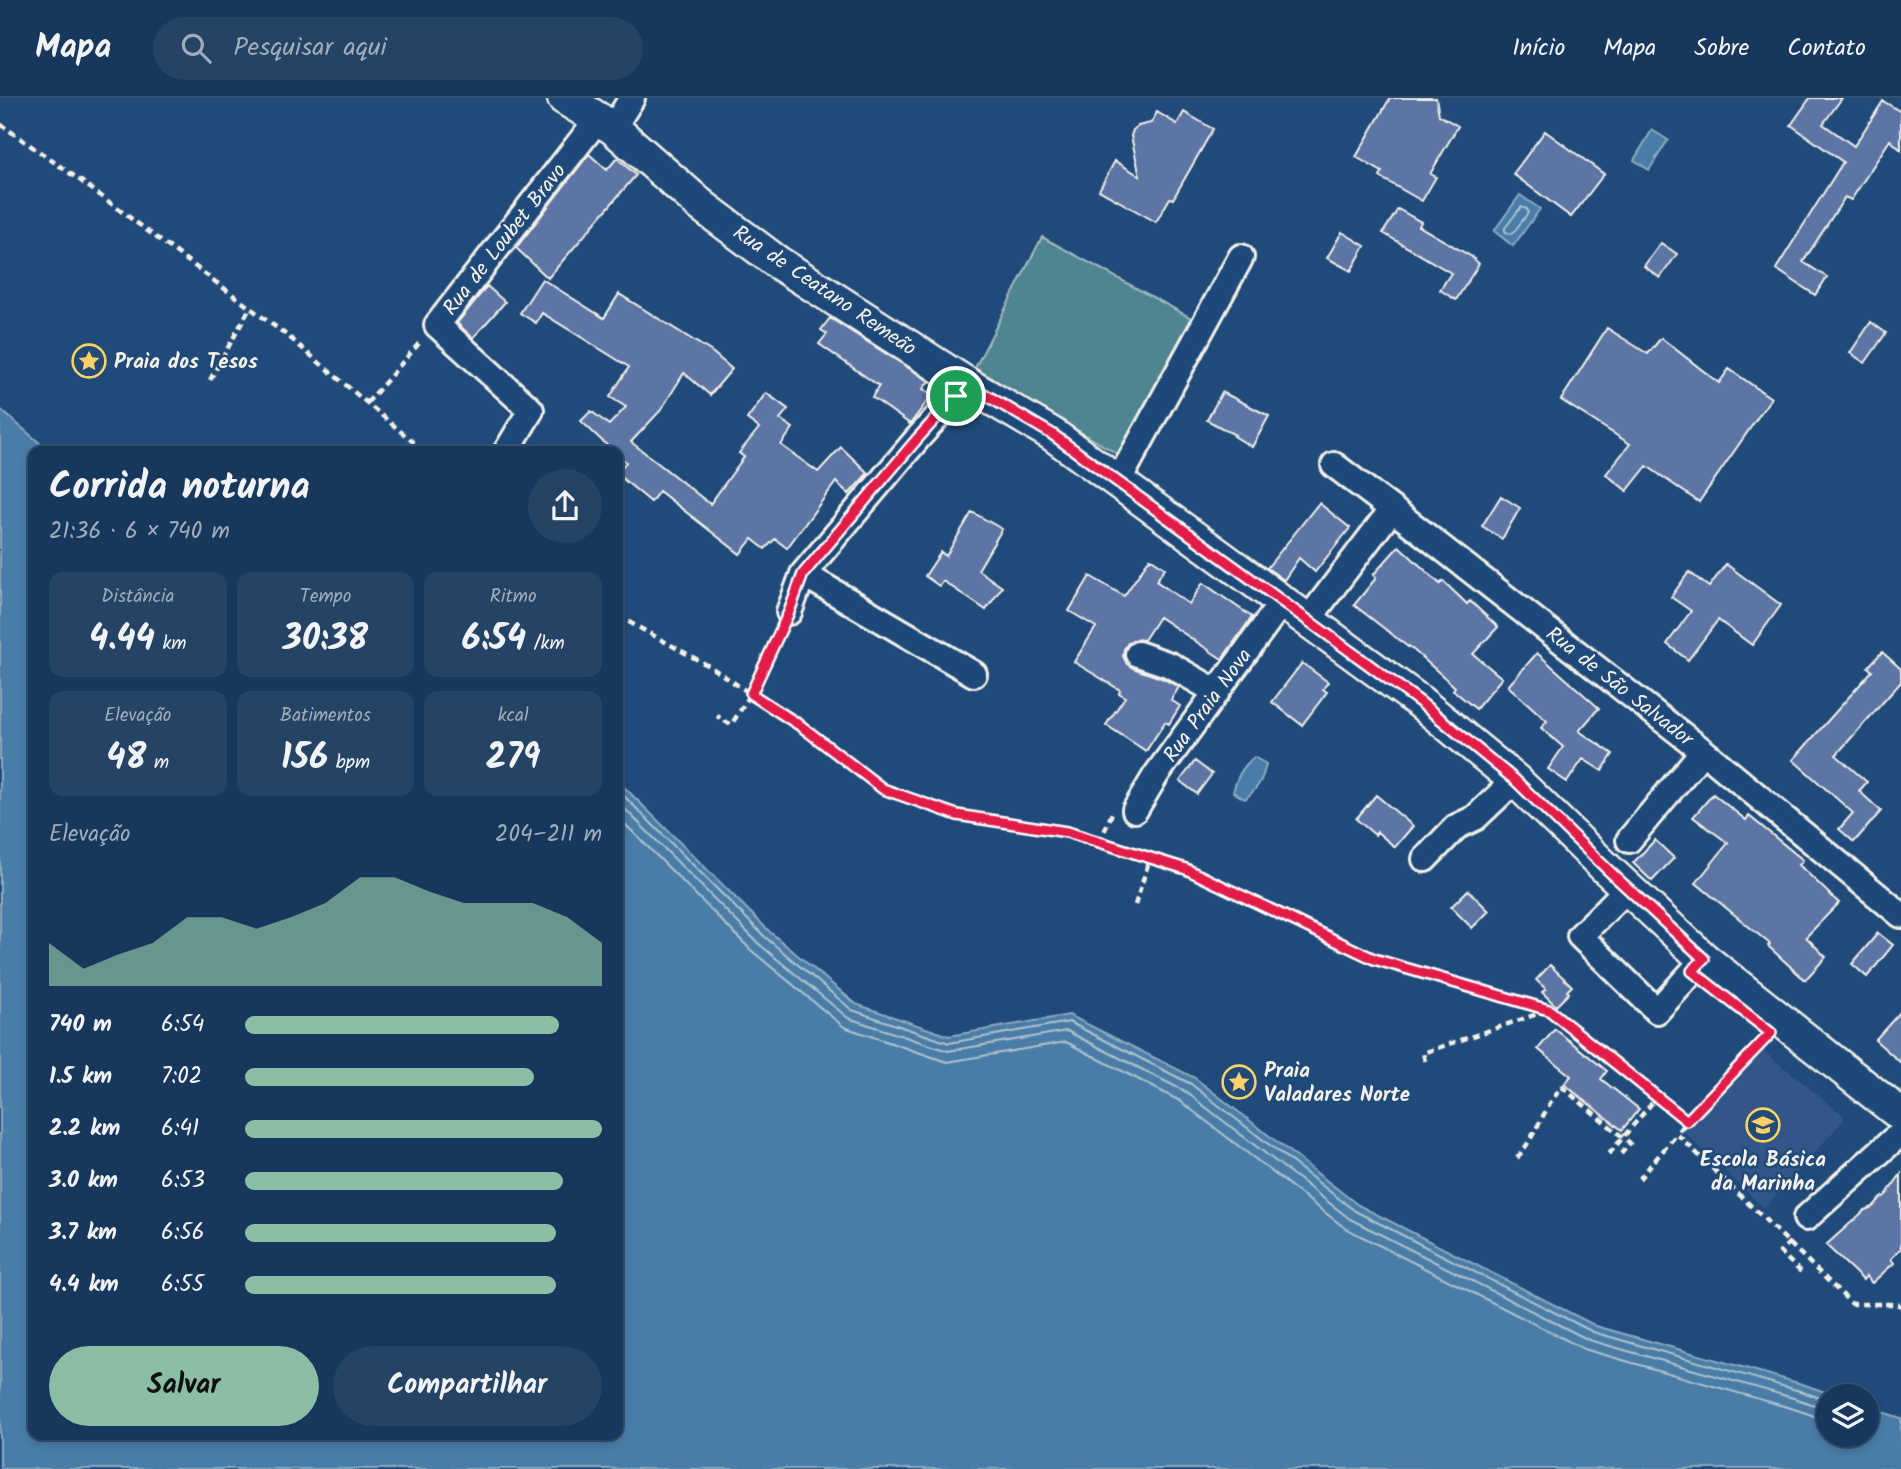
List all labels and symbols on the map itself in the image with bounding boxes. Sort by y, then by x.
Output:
street label: Rua de Loubet Bravo [435,157,575,323]
street label: Rua de Ceatano Remeão [726,217,923,365]
place icon: Praia dos Tesos [70,342,108,380]
place label: Praia dos Tesos [114,346,258,379]
pin [926,366,986,426]
street label: Rua de São Salvador [1538,619,1701,756]
street label: Rua Praia Nova [1155,642,1261,770]
place label: Praia Valadares Norte [1264,1055,1410,1112]
place icon: Praia Valadares Norte [1220,1063,1258,1101]
school or university icon: Escola Básica da Marinha [1744,1106,1782,1144]
place label: Escola Básica da Marinha [1700,1144,1826,1201]

